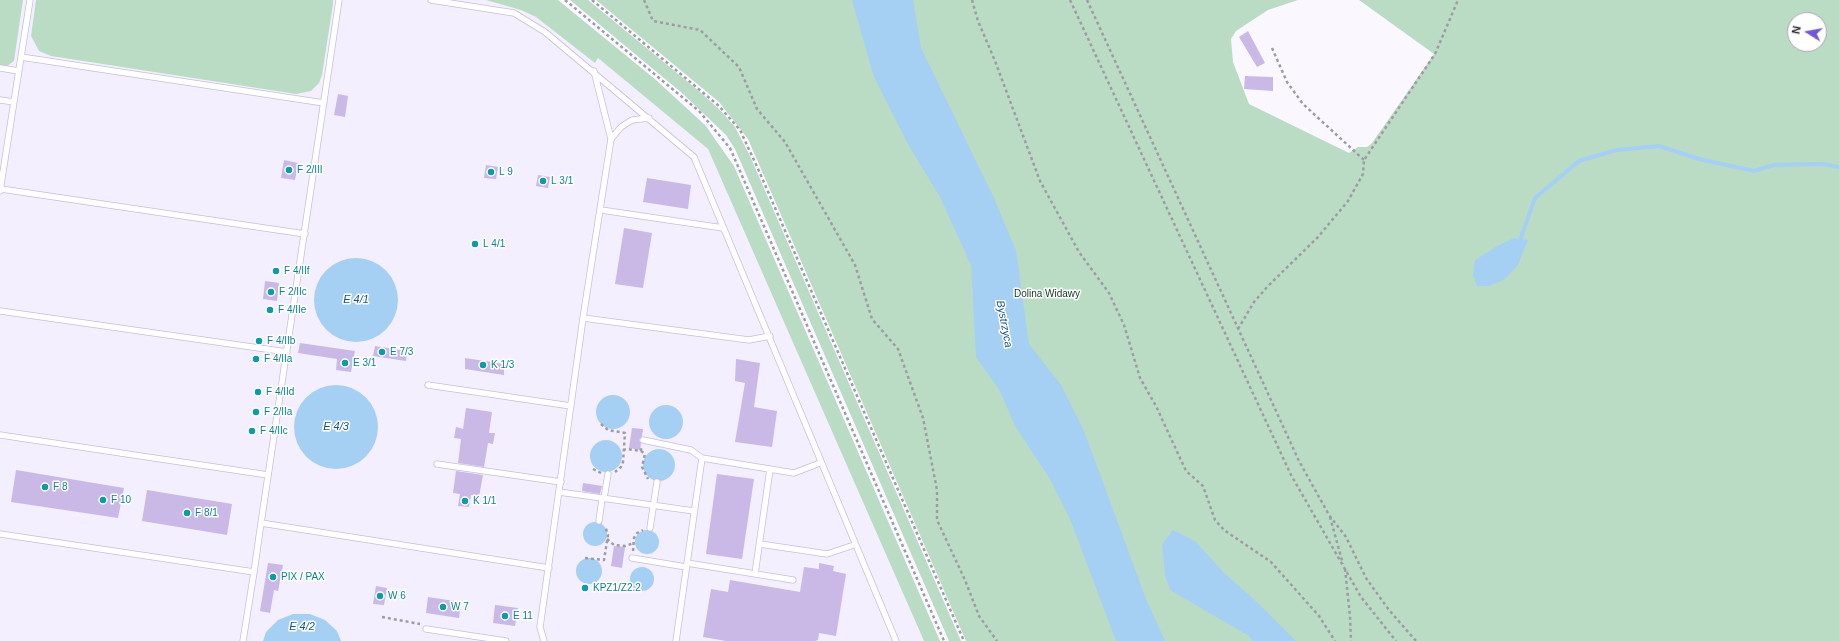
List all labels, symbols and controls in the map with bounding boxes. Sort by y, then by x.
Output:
north arrow [1787,12,1827,52]
text: N [1790,25,1803,35]
place label: F 2/III [297,164,323,176]
marker: F 2/III [284,165,294,175]
place label: L 9 [499,166,513,178]
marker: L 9 [486,167,496,177]
place label: L 3/1 [551,175,573,187]
marker: L 3/1 [538,176,548,186]
place label: L 4/1 [483,238,505,250]
marker: L 4/1 [470,239,480,249]
place label: F 4/IIf [284,265,310,277]
marker: F 4/IIf [271,266,281,276]
place label: F 2/IIc [279,286,307,298]
marker: F 2/IIc [266,287,276,297]
park label: Dolina Widawy [1014,288,1080,300]
water label: E 4/1 [343,293,369,307]
water label: Bystrzyca [993,299,1015,349]
place label: F 4/IIe [278,304,306,316]
marker: F 4/IIe [265,305,275,315]
place label: F 4/IIb [267,335,295,347]
marker: F 4/IIb [254,336,264,346]
place label: E 7/3 [390,346,413,358]
marker: E 7/3 [377,347,387,357]
place label: F 4/IIa [264,353,292,365]
marker: F 4/IIa [251,354,261,364]
place label: E 3/1 [353,357,376,369]
marker: E 3/1 [340,358,350,368]
place label: K 1/3 [491,359,514,371]
marker: K 1/3 [478,360,488,370]
place label: F 4/IId [266,386,294,398]
marker: F 4/IId [253,387,263,397]
place label: F 2/IIa [264,406,292,418]
marker: F 2/IIa [251,407,261,417]
water label: E 4/3 [323,420,349,434]
place label: F 4/IIc [260,425,288,437]
marker: F 4/IIc [247,426,257,436]
place label: F 8 [53,481,67,493]
marker: F 8 [40,482,50,492]
place label: F 10 [111,494,131,506]
marker: F 10 [98,495,108,505]
place label: K 1/1 [473,495,496,507]
marker: K 1/1 [460,496,470,506]
place label: F 8/1 [195,507,218,519]
marker: F 8/1 [182,508,192,518]
place label: PIX / PAX [281,571,325,583]
marker: PIX / PAX [268,572,278,582]
place label: KPZ1/Z2.2 [593,582,641,594]
marker: KPZ1/Z2.2 [580,583,590,593]
place label: W 6 [388,590,406,602]
marker: W 6 [375,591,385,601]
place label: W 7 [451,601,469,613]
marker: W 7 [438,602,448,612]
place label: E 11 [513,610,533,622]
marker: E 11 [500,611,510,621]
water label: E 4/2 [289,620,315,634]

